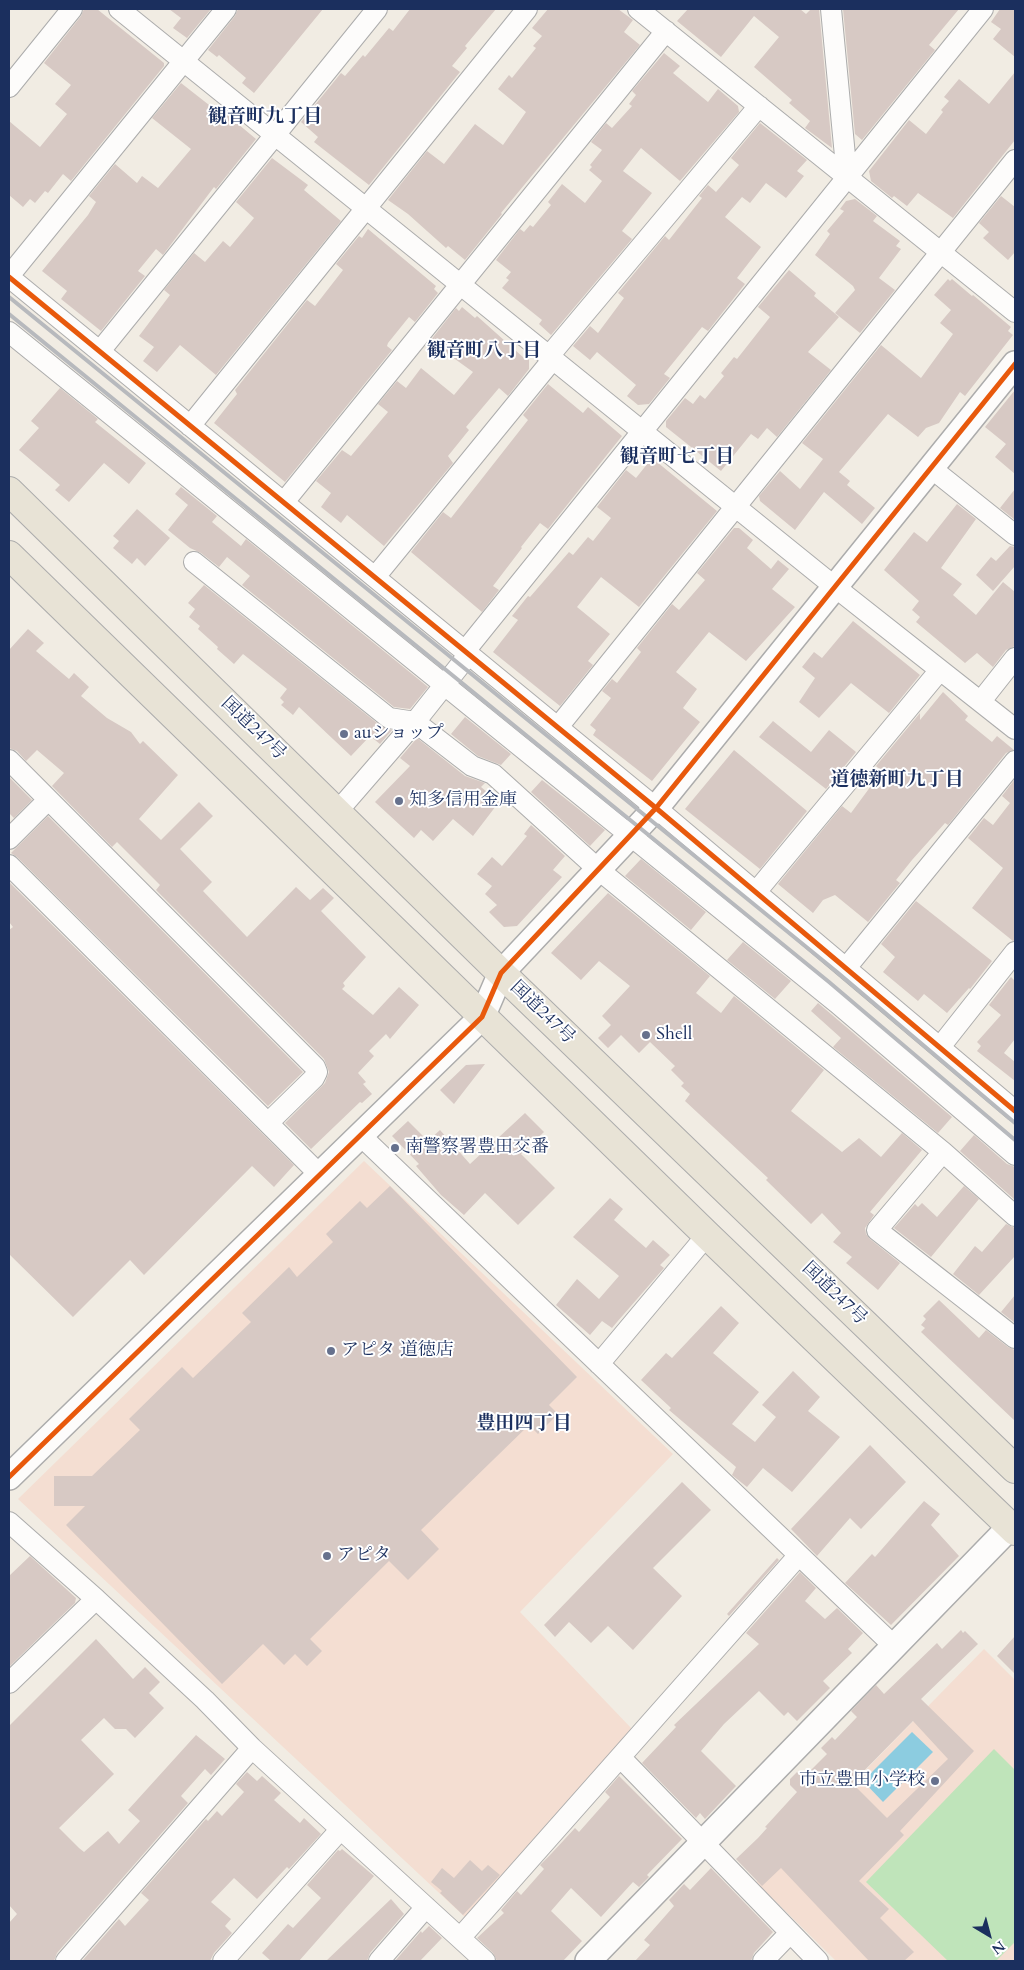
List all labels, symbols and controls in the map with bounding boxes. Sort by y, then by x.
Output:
district label: 観音町九丁目 [208,107,322,129]
district label: 観音町八丁目 [427,341,541,363]
district label: 観音町七丁目 [620,447,734,469]
street label: 国道247号 [216,693,290,765]
place label: auショップ [354,723,444,745]
marker: auショップ [338,728,350,740]
district label: 道徳新町九丁目 [831,770,963,792]
place label: 知多信用金庫 [409,790,517,812]
marker: 知多信用金庫 [393,795,405,807]
street label: 国道247号 [505,977,579,1049]
place label: Shell [656,1024,692,1046]
marker: Shell [640,1029,652,1041]
place label: 南警察署豊田交番 [405,1137,549,1159]
marker: 南警察署豊田交番 [389,1142,401,1154]
street label: 国道247号 [797,1258,871,1330]
place label: アピタ 道徳店 [341,1340,454,1362]
marker: アピタ 道徳店 [325,1345,337,1357]
district label: 豊田四丁目 [477,1414,571,1436]
place label: アピタ [337,1545,391,1567]
marker: アピタ [321,1550,333,1562]
place label: 市立豊田小学校 [799,1770,925,1792]
marker: 市立豊田小学校 [929,1775,941,1787]
north arrow [964,1910,1014,1960]
text: N [988,1936,1009,1959]

